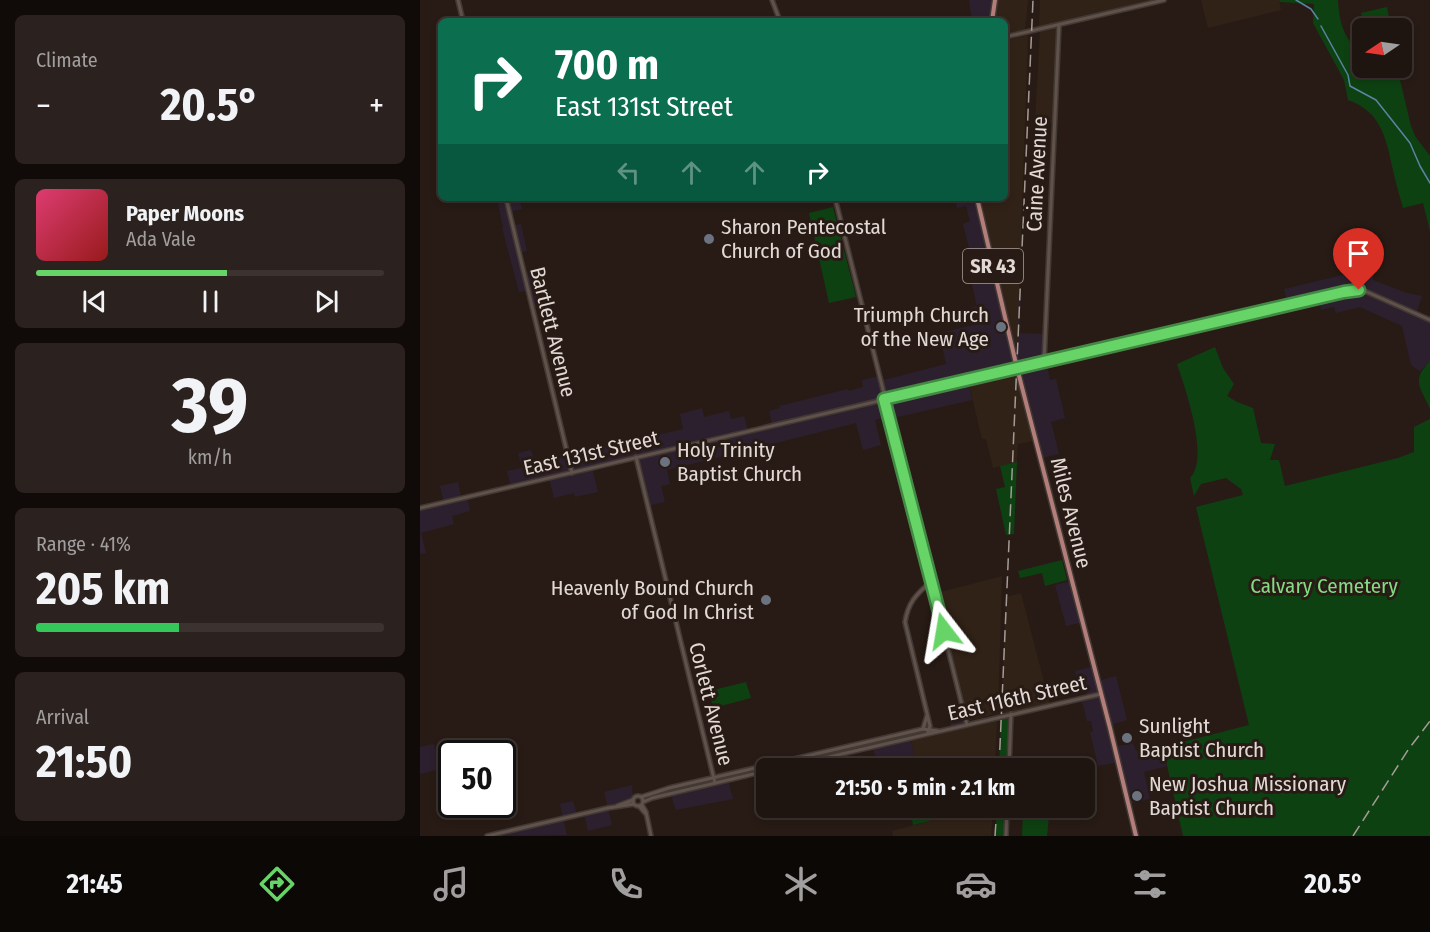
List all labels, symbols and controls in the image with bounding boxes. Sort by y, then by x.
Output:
north arrow [1352,18,1412,78]
map controls [1352,18,1412,78]
text: 700 m [555,40,659,90]
icon: right [456,42,534,120]
text: Climate [36,48,98,72]
text: 20.5° [160,78,259,132]
text: − [36,86,51,126]
text: + [369,86,384,126]
text: East 131st Street [555,91,733,123]
street label: Caine Avenue [1021,116,1053,232]
icon: left [612,156,645,189]
icon: ahead [675,156,708,189]
icon: ahead [738,156,771,189]
icon: right [801,156,834,189]
text: Paper Moons [126,200,244,227]
place label: Sharon Pentecostal Church of God [721,214,887,264]
text: Ada Vale [126,227,196,251]
pin [1333,228,1384,290]
marker: Sharon Pentecostal Church of God [702,232,716,246]
icon: arrive [1342,237,1375,270]
road number: SR 43 [963,249,1023,283]
street label: Bartlett Avenue [524,264,582,400]
icon: previous [78,285,111,318]
icon: pause [194,285,227,318]
icon: next [310,285,343,318]
place label: Triumph Church of the New Age [854,302,989,352]
marker: Triumph Church of the New Age [994,320,1008,334]
text: 39 [172,359,248,453]
street label: East 131st Street [521,425,661,481]
place label: Holy Trinity Baptist Church [677,437,802,487]
text: km/h [188,445,232,469]
marker: Holy Trinity Baptist Church [658,455,672,469]
street label: Miles Avenue [1045,455,1097,571]
text: Range · 41% [36,532,131,556]
text: 205 km [36,562,170,616]
park label: Calvary Cemetery [1250,573,1398,599]
place label: Heavenly Bound Church of God In Christ [551,575,754,625]
marker: Heavenly Bound Church of God In Christ [759,593,773,607]
position arrow [912,599,976,663]
street label: Corlett Avenue [683,640,739,768]
street label: East 116th Street [945,669,1089,727]
text: Arrival [36,705,89,729]
place label: Sunlight Baptist Church [1139,713,1264,763]
marker: Sunlight Baptist Church [1120,731,1134,745]
text: 21:50 [36,735,132,789]
speed limit sign: 50 [438,740,516,818]
place label: New Joshua Missionary Baptist Church [1149,771,1347,821]
text: 21:50 · 5 min · 2.1 km [836,774,1015,801]
marker: New Joshua Missionary Baptist Church [1130,789,1144,803]
icon: directions [256,863,298,905]
icon: music [430,863,472,905]
icon: phone [605,863,647,905]
icon: climate [780,863,822,905]
icon: car [955,863,997,905]
icon: filters [1129,863,1171,905]
text: 21:45 [66,868,123,900]
text: 20.5° [1304,868,1364,900]

